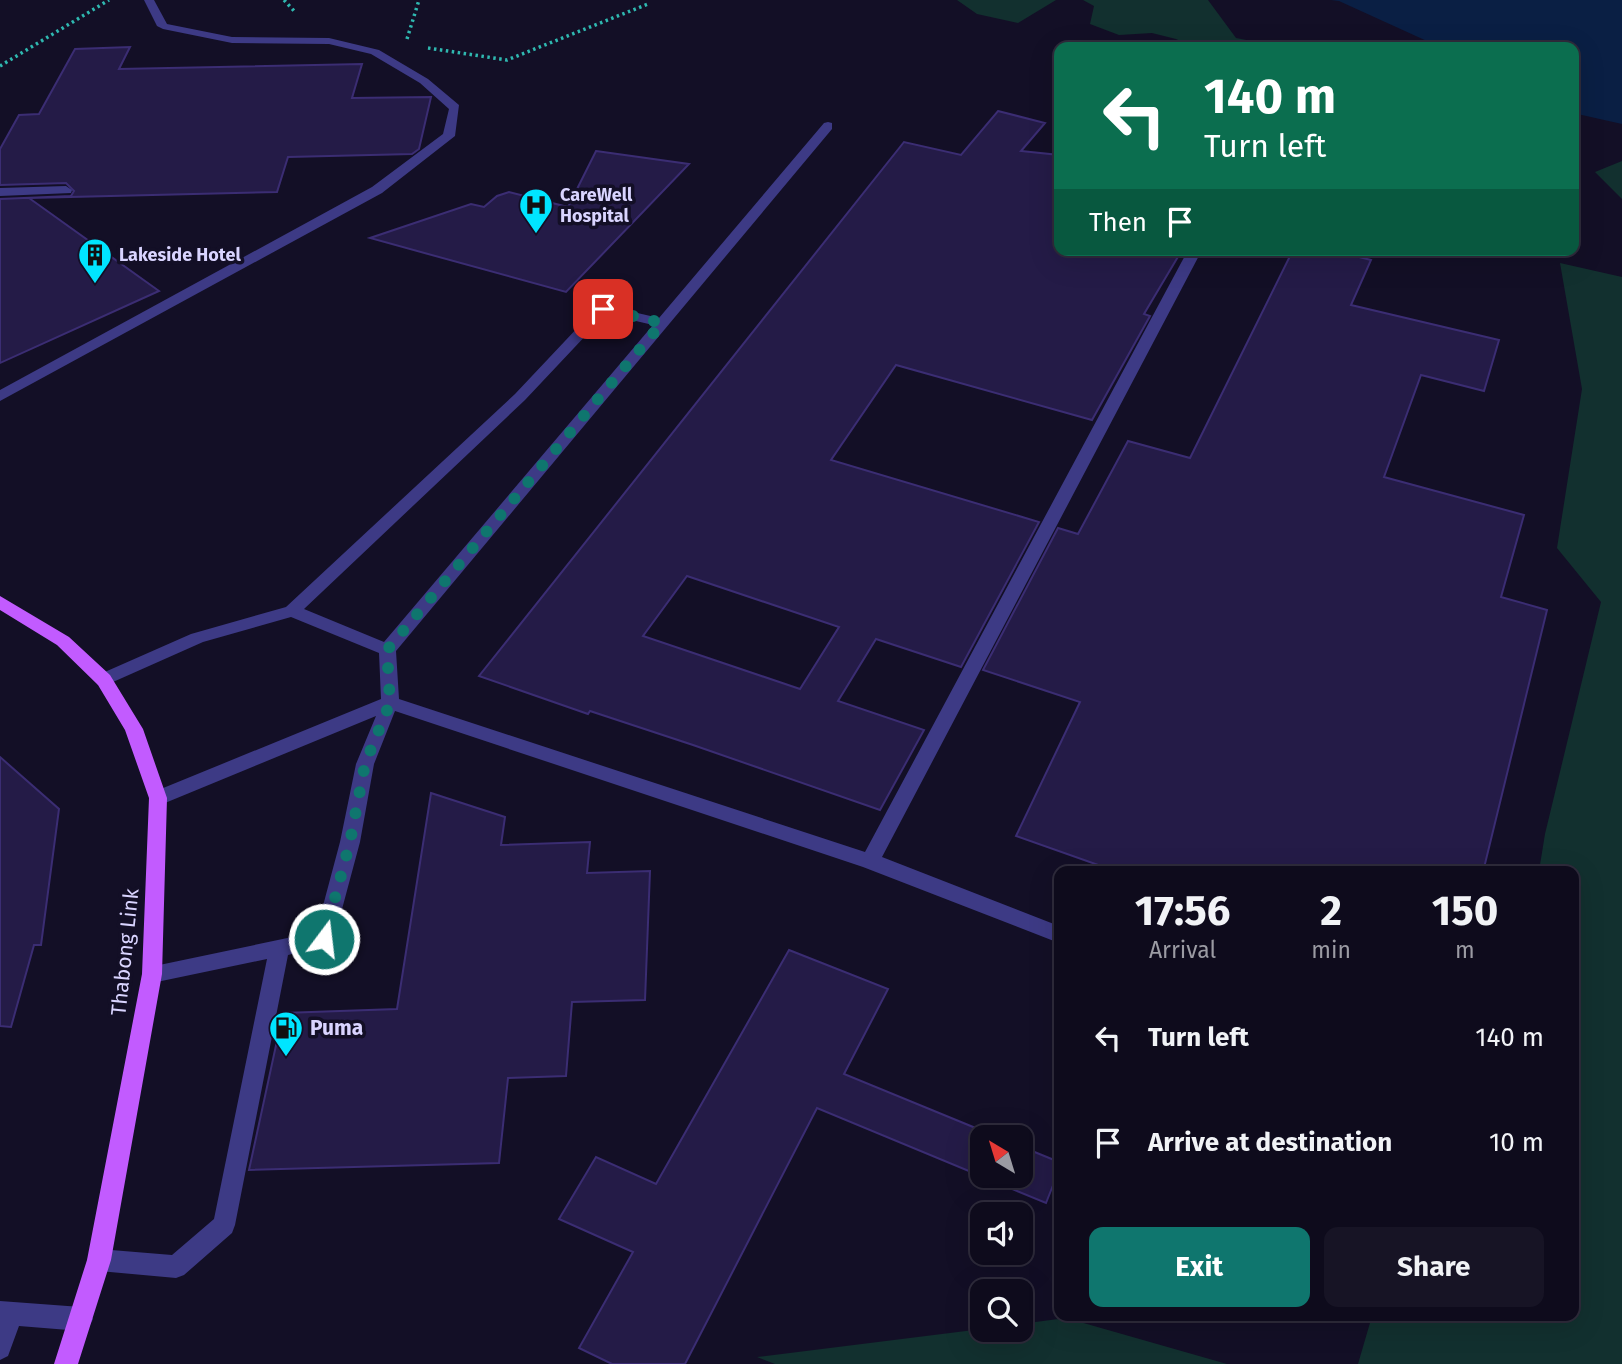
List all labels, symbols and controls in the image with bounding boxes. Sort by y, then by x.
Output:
text: 140 m [1204,67,1336,126]
icon: left [1089,70,1180,161]
text: Turn left [1204,127,1326,165]
place label: CareWell Hospital [560,184,633,227]
hospital icon: CareWell Hospital [517,186,555,235]
icon: arrive [1161,203,1199,241]
text: Then [1089,207,1147,238]
building icon: Lakeside Hotel [76,236,114,285]
place label: Lakeside Hotel [119,244,241,266]
pin [573,279,633,339]
icon: arrive [584,290,622,328]
text: 17:56 [1135,886,1231,936]
text: 2 [1320,886,1342,936]
text: 150 [1432,886,1498,936]
street label: Thabong Link [105,887,145,1017]
position arrow [287,902,361,976]
text: Arrival [1149,936,1216,964]
text: min [1311,936,1351,964]
text: m [1455,936,1475,964]
fuel station icon: Puma [267,1009,305,1058]
place label: Puma [310,1015,363,1041]
icon: left [1089,1019,1127,1057]
text: Turn left [1148,1022,1249,1053]
text: 140 m [1475,1022,1544,1053]
icon: arrive [1089,1124,1127,1162]
north arrow [970,1125,1032,1188]
map controls [970,1125,1033,1342]
text: Arrive at destination [1148,1127,1392,1158]
text: 10 m [1489,1127,1544,1158]
button: sound [970,1202,1033,1265]
button: Exit [1089,1227,1310,1307]
button: Share [1324,1227,1544,1307]
button: search [970,1279,1033,1342]

